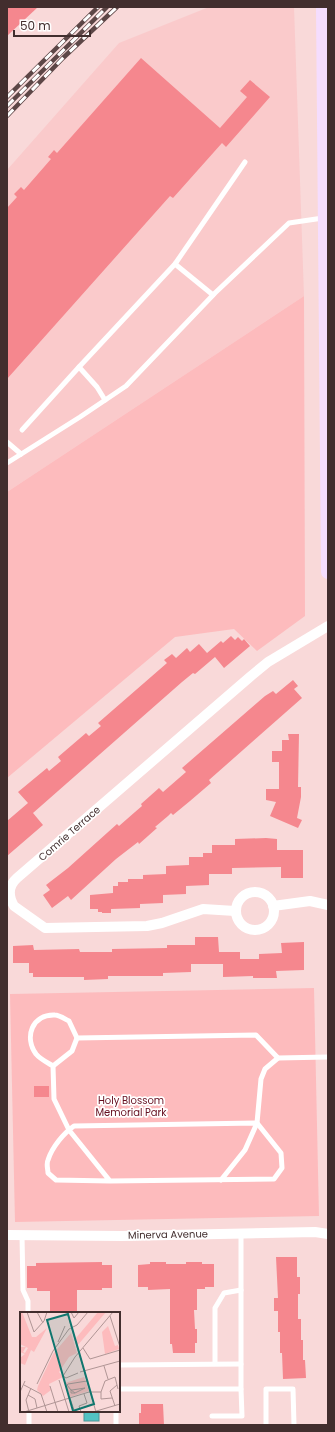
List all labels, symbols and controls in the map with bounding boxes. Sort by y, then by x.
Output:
scale bar [14,12,90,38]
text: 50 m [20,17,51,34]
street label: Comrie Terrace [35,802,104,864]
park label: Holy Blossom Memorial Park [95,1093,167,1120]
street label: Minerva Avenue [128,1226,208,1243]
inset map [20,1312,120,1412]

